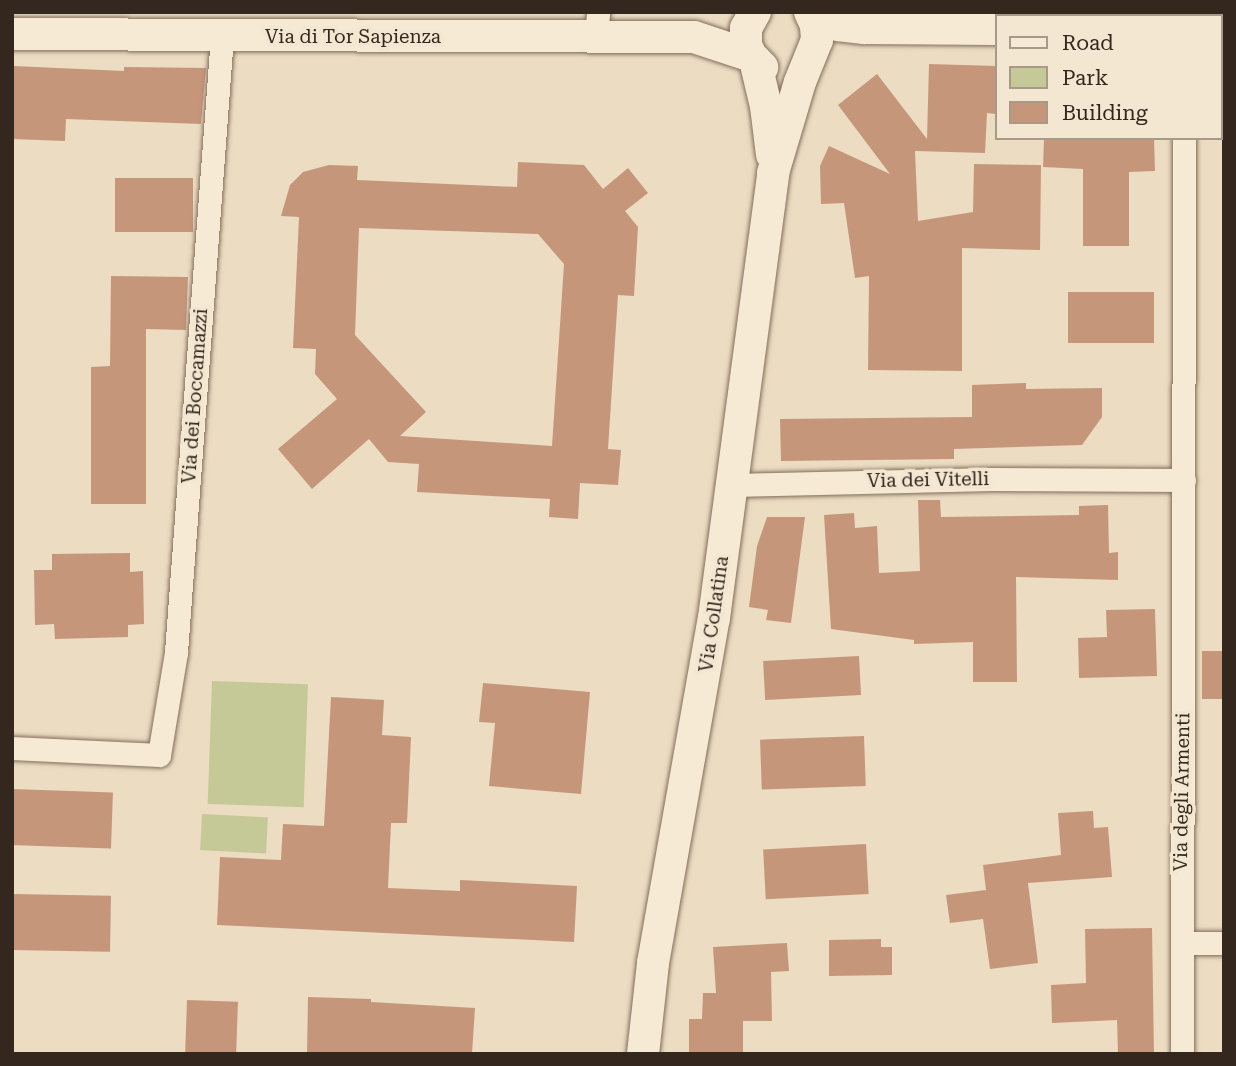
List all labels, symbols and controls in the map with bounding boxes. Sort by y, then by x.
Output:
legend [995,14,1222,140]
street label: Via di Tor Sapienza [265,26,441,48]
text: Road [1062,31,1114,55]
text: Park [1062,66,1108,90]
text: Building [1062,101,1148,125]
street label: Via dei Boccamazzi [178,308,212,484]
street label: Via dei Vitelli [867,468,989,492]
street label: Via Collatina [695,554,733,674]
street label: Via degli Armenti [1169,712,1195,872]

